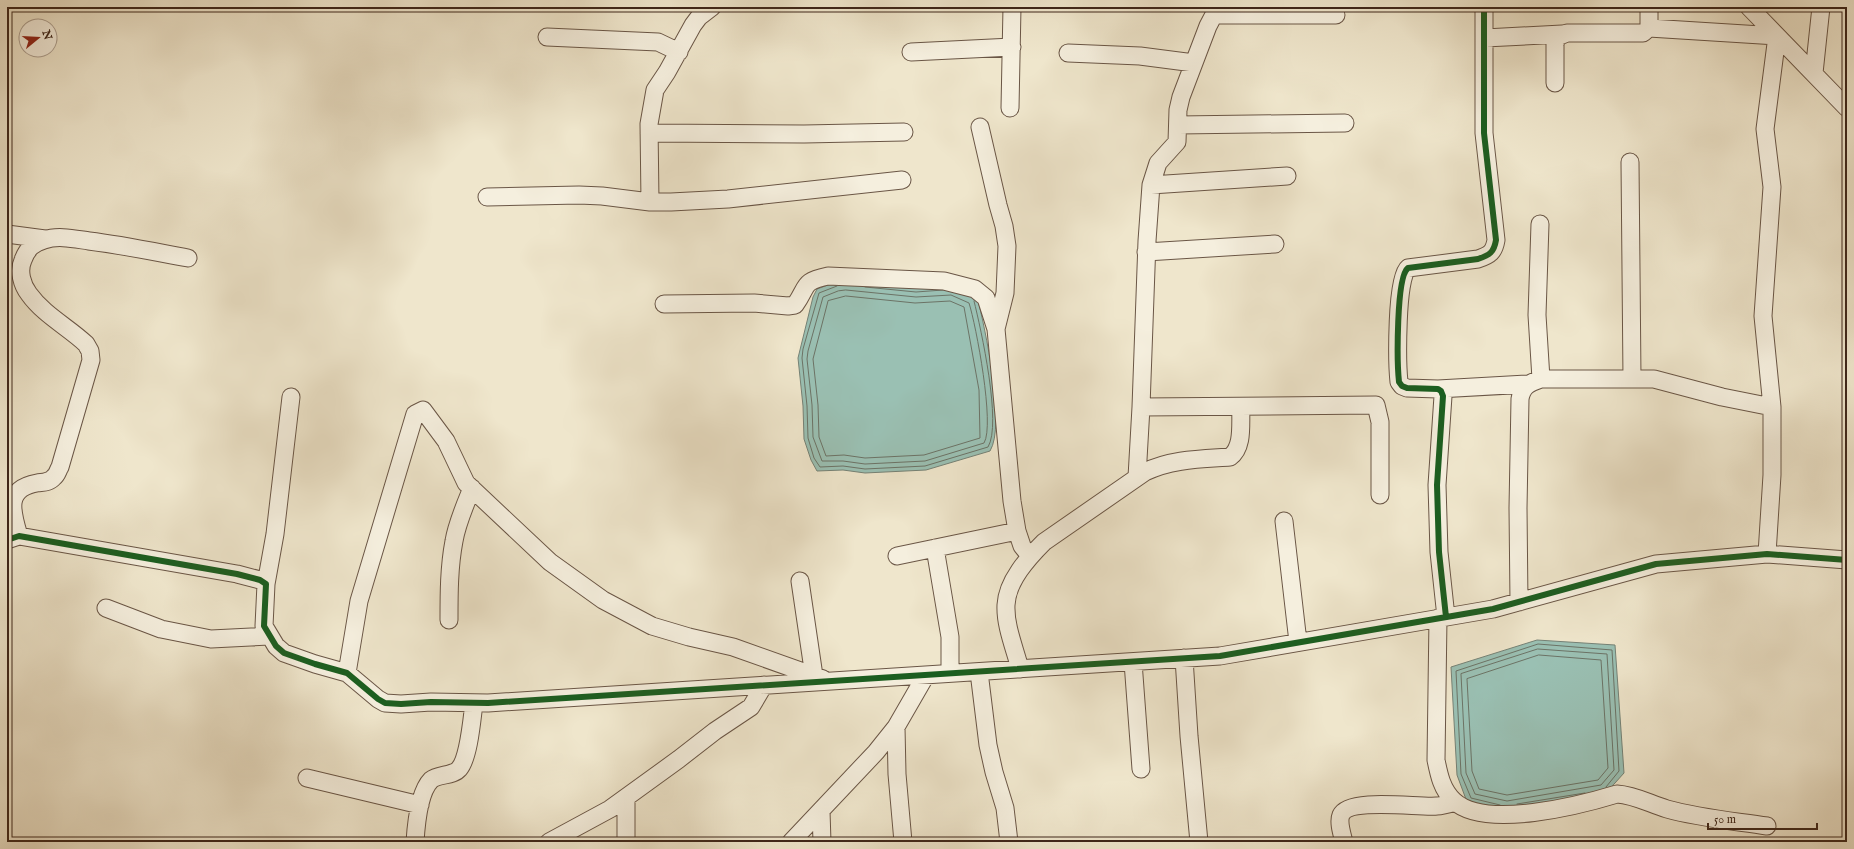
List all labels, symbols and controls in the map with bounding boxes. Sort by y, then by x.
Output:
north arrow [18,18,58,58]
text: N [38,28,55,42]
scale bar [1708,805,1817,831]
text: 50 m [1714,812,1736,827]

